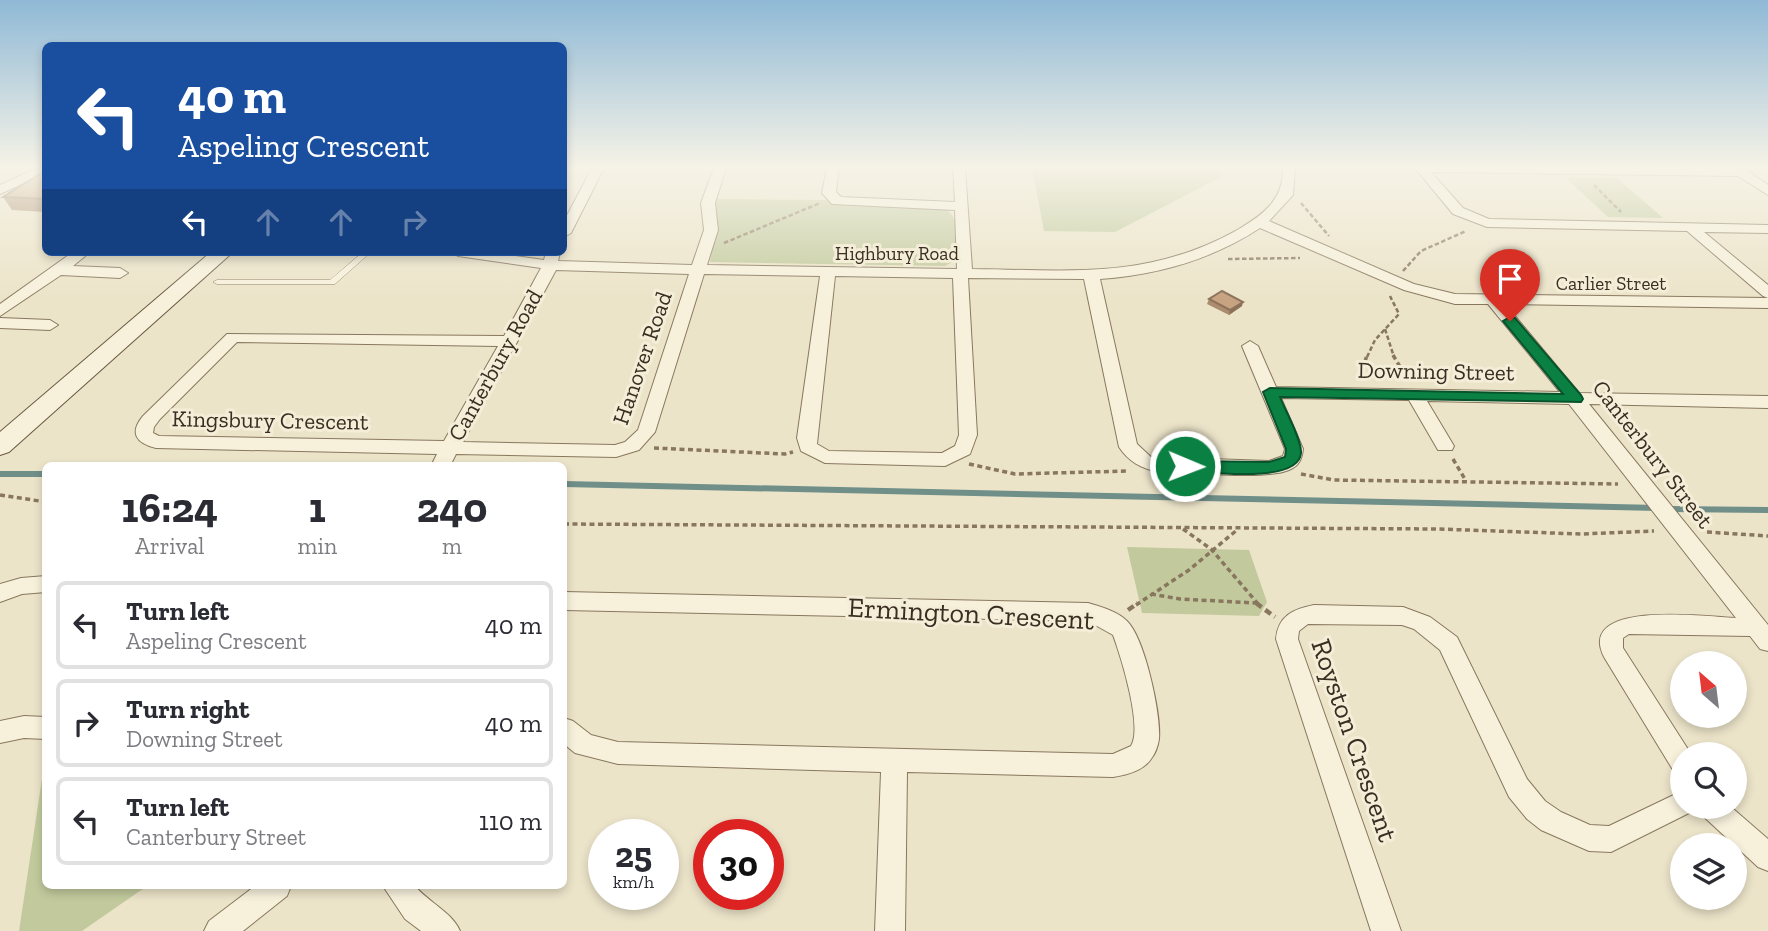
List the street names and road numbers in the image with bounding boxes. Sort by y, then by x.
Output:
street label: Highbury Road [835,242,960,265]
street label: Carlier Street [1556,272,1666,295]
street label: Canterbury Road [442,284,548,446]
street label: Hanover Road [606,287,678,428]
street label: Downing Street [1357,356,1515,386]
street label: Canterbury Street [1587,374,1720,534]
street label: Kingsbury Crescent [171,404,369,436]
street label: Ermington Crescent [847,591,1096,636]
street label: Royston Crescent [1304,635,1405,846]

